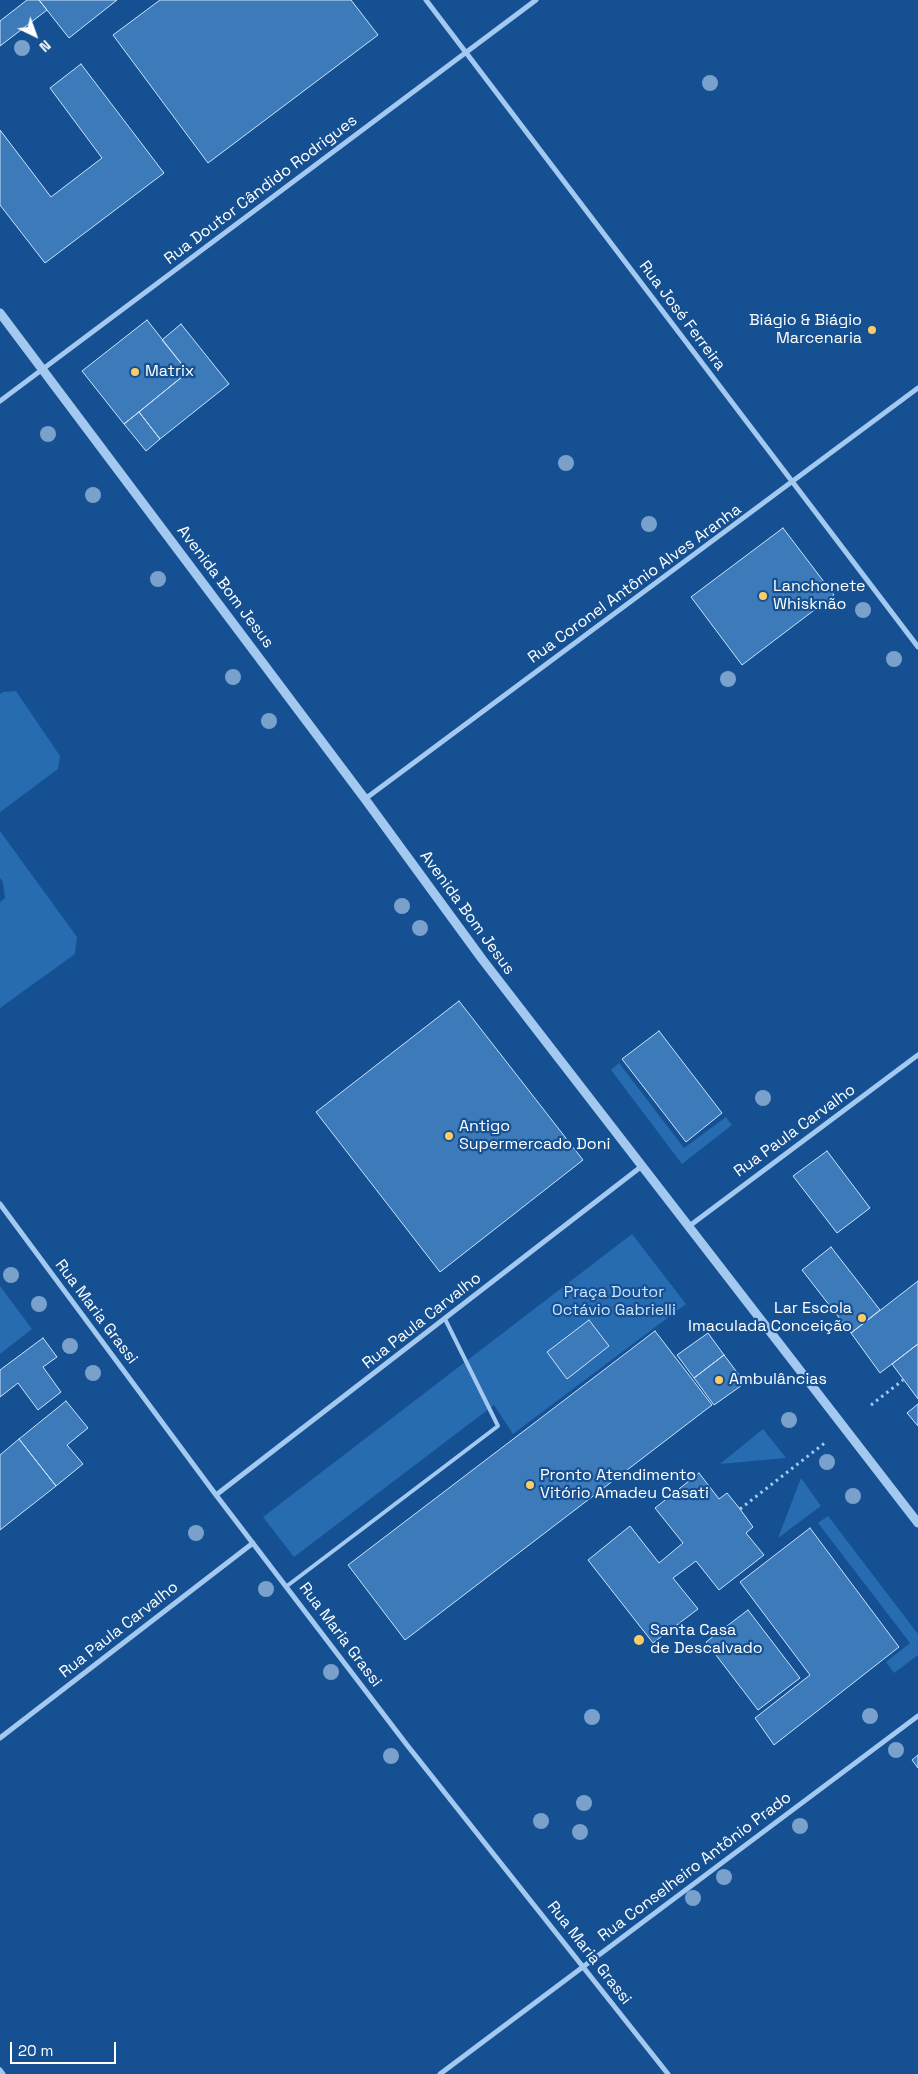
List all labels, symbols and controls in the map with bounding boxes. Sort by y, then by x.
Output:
north arrow [10,10,60,60]
text: N [36,36,55,56]
street label: Rua Doutor Cândido Rodrigues [161,111,361,269]
street label: Rua José Ferreira [635,257,729,375]
place label: Biágio & Biágio Marcenaria [749,311,862,349]
marker: Biágio & Biágio Marcenaria [866,324,878,336]
place label: Matrix [145,362,194,382]
marker: Matrix [129,366,141,378]
street label: Rua Coronel Antônio Alves Aranha [525,500,745,668]
street label: Avenida Bom Jesus [173,522,277,652]
place label: Lanchonete Whisknão [773,577,866,615]
marker: Lanchonete Whisknão [757,590,769,602]
street label: Avenida Bom Jesus [416,847,518,979]
street label: Rua Paula Carvalho [731,1081,859,1181]
place label: Antigo Supermercado Doni [459,1117,610,1155]
marker: Antigo Supermercado Doni [443,1130,455,1142]
street label: Rua Maria Grassi [50,1256,142,1368]
street label: Rua Paula Carvalho [359,1269,485,1373]
park label: Praça Doutor Octávio Gabrielli [552,1283,676,1321]
place label: Lar Escola Imaculada Conceição [688,1299,852,1337]
marker: Lar Escola Imaculada Conceição [856,1312,868,1324]
place label: Ambulâncias [729,1370,827,1390]
marker: Ambulâncias [713,1374,725,1386]
place label: Pronto Atendimento Vitório Amadeu Casati [540,1466,709,1504]
marker: Pronto Atendimento Vitório Amadeu Casati [524,1479,536,1491]
street label: Rua Paula Carvalho [56,1578,182,1682]
street label: Rua Maria Grassi [294,1579,386,1691]
place label: Santa Casa de Descalvado [650,1621,763,1659]
marker: Santa Casa de Descalvado [632,1633,646,1647]
street label: Rua Conselheiro Antônio Prado [595,1788,795,1946]
street label: Rua Maria Grassi [543,1898,635,2008]
scale bar [12,2032,119,2064]
text: 20 m [18,2041,53,2060]

